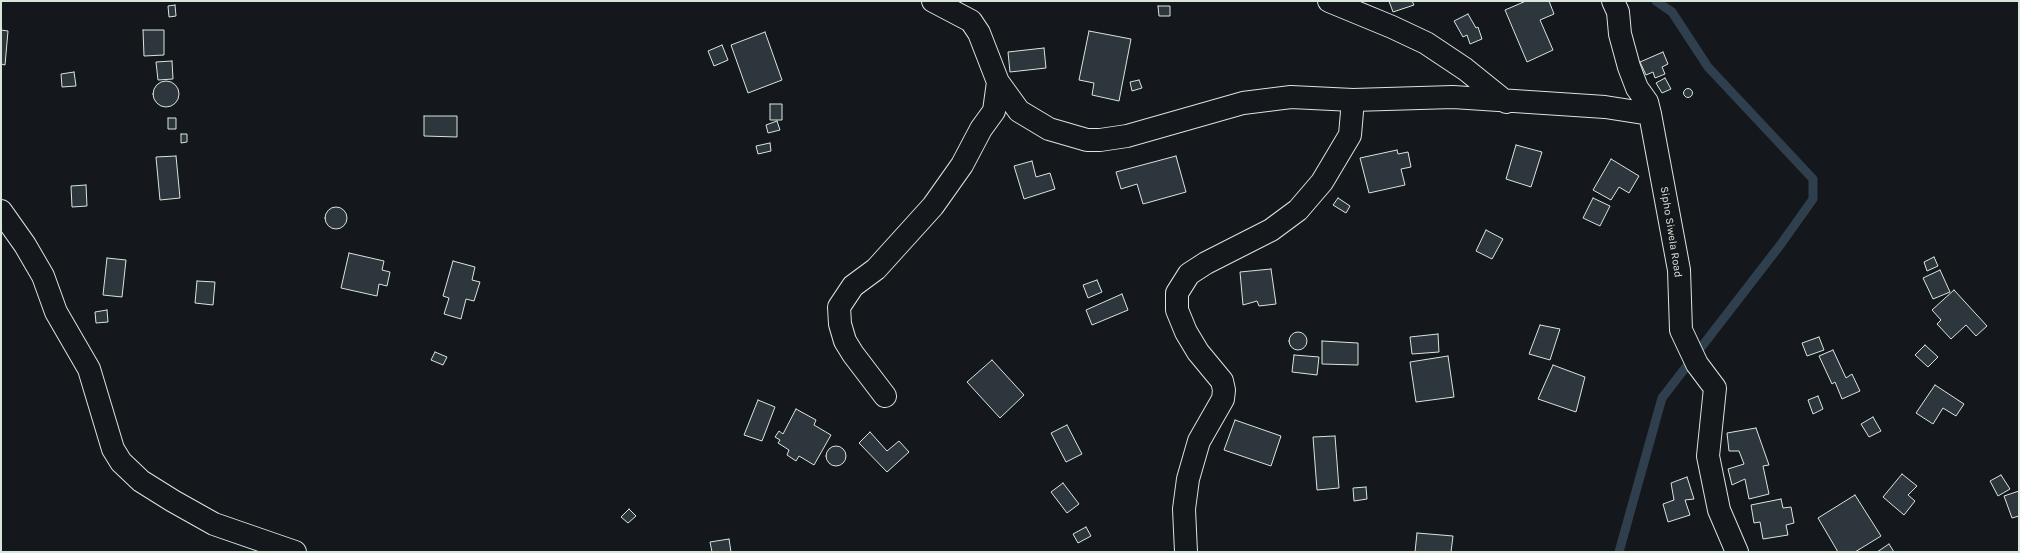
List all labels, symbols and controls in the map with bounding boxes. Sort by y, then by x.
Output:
street label: Sipho Siwela Road [1657,185,1685,279]

